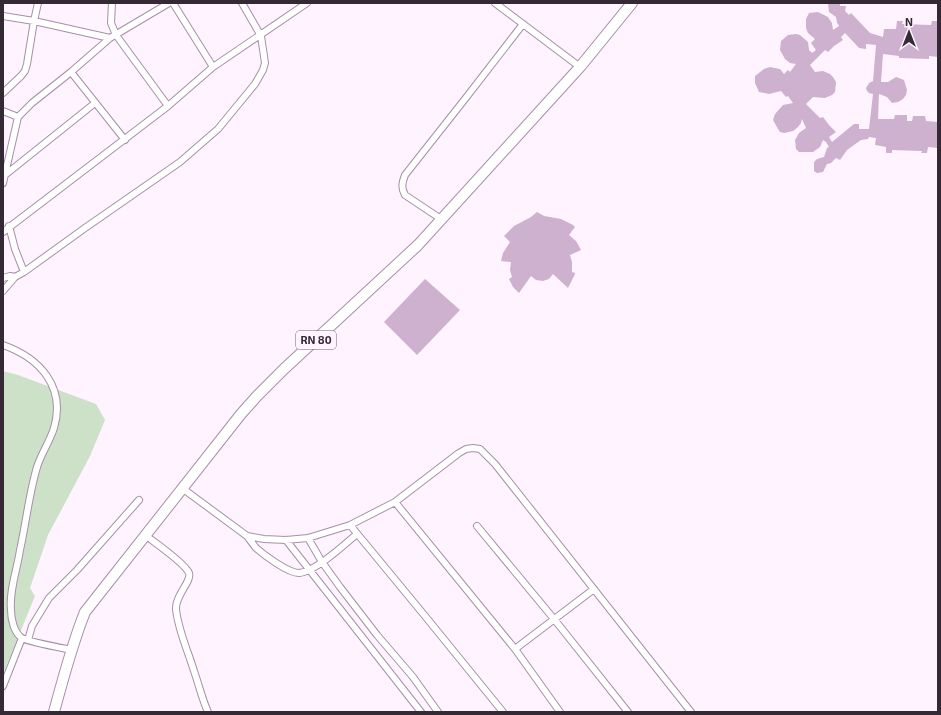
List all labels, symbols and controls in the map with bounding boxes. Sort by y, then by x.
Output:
north arrow [889,12,929,52]
text: N [905,15,913,28]
road number: RN 80 [296,331,336,349]

